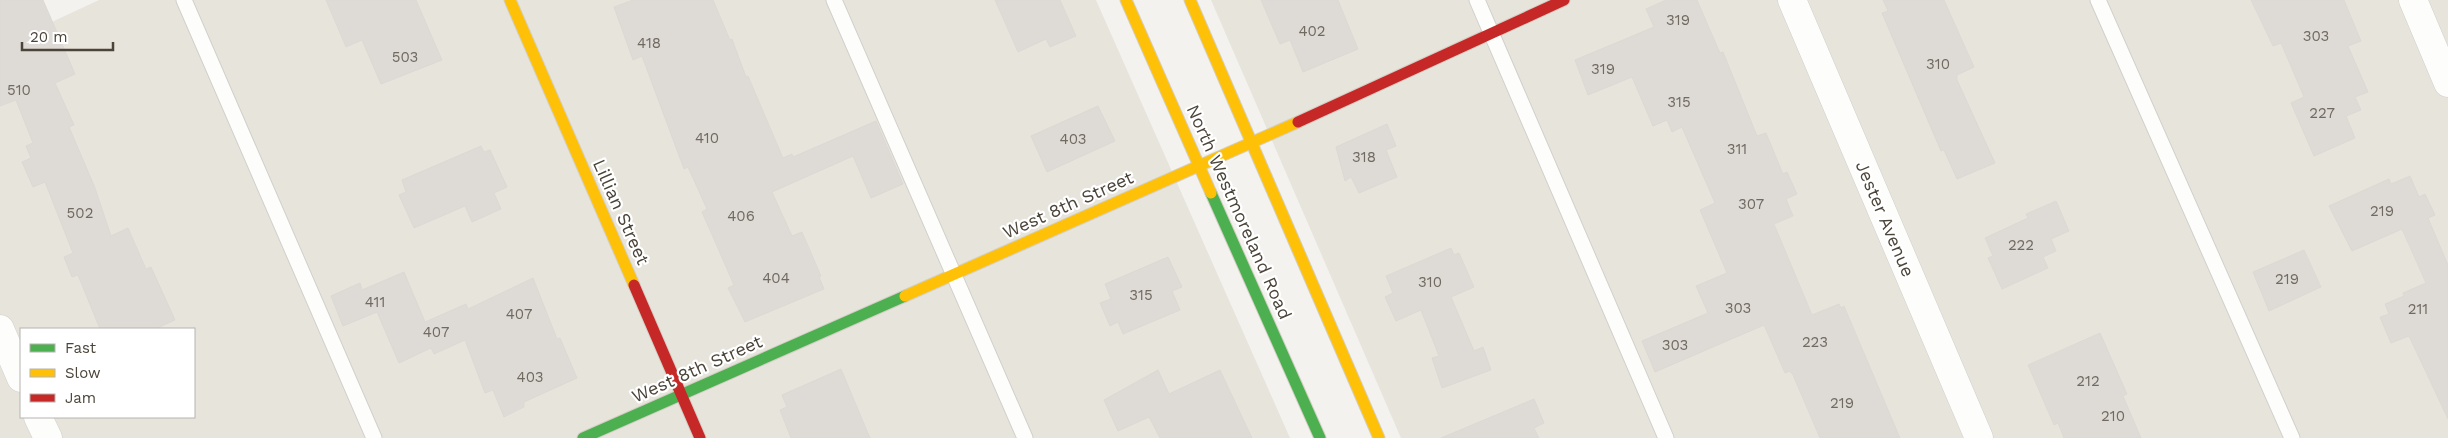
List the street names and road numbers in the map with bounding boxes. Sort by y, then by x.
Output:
street label: North Westmoreland Road [1183,101,1296,322]
street label: Lillian Street [589,156,654,268]
street label: Jester Avenue [1852,158,1919,280]
street label: West 8th Street [999,166,1137,243]
street label: West 8th Street [628,330,766,407]

